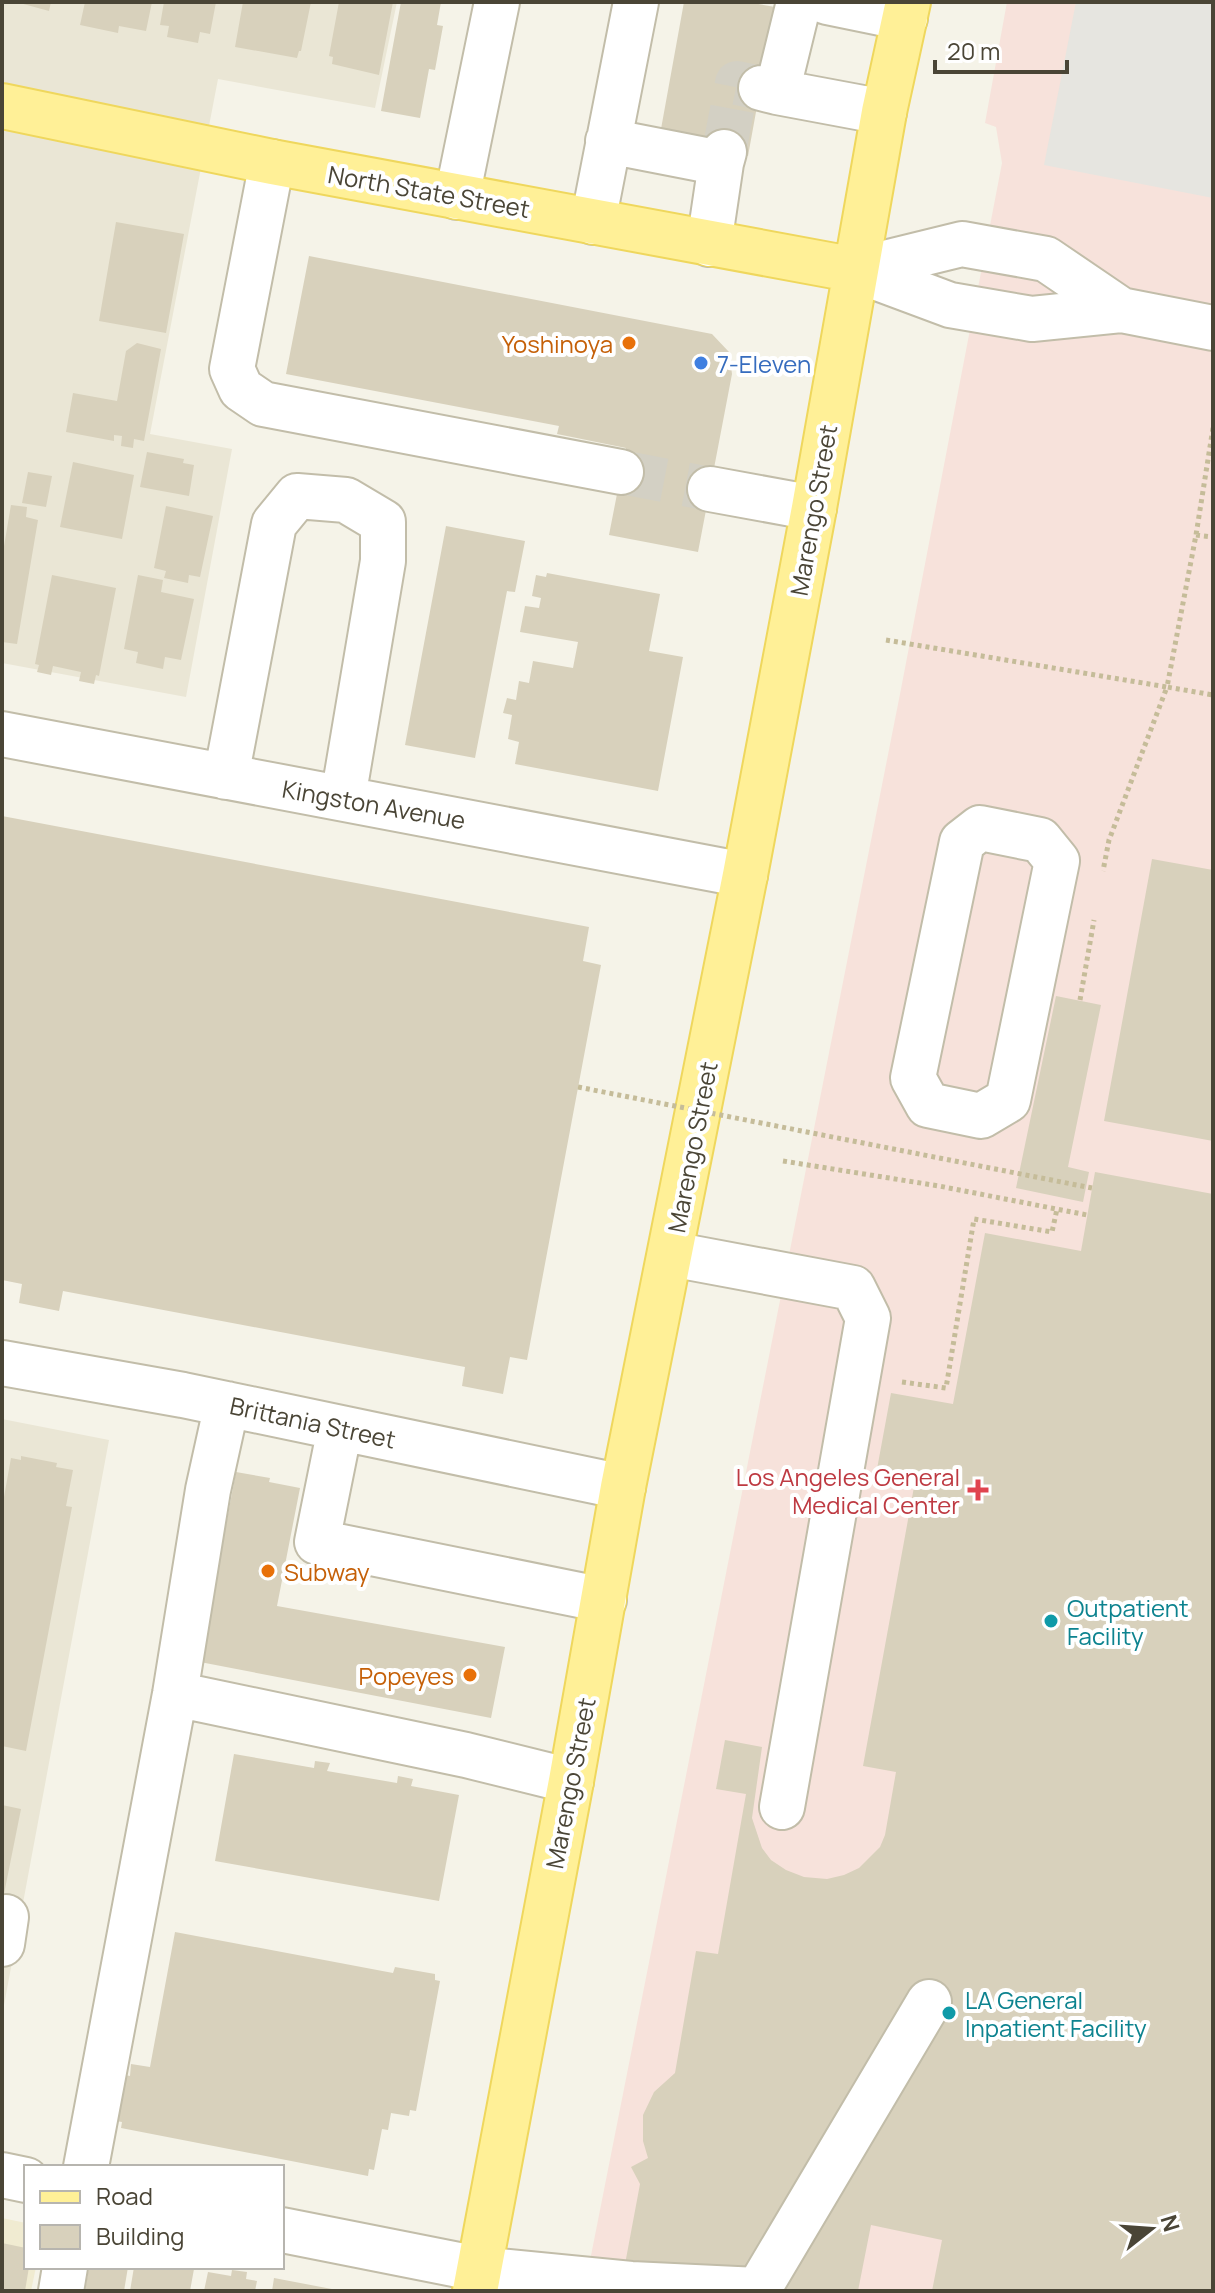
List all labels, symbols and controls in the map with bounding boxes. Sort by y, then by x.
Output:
scale bar [935,24,1067,74]
text: 20 m [947,34,1000,67]
street label: North State Street [326,157,532,225]
place label: Yoshinoya [502,327,613,360]
marker: Yoshinoya [620,334,638,352]
place label: 7-Eleven [717,347,811,380]
marker: 7-Eleven [692,354,710,372]
street label: Marengo Street [782,422,844,598]
street label: Kingston Avenue [280,772,468,836]
street label: Marengo Street [659,1059,725,1235]
street label: Brittania Street [227,1388,399,1456]
place label: Los Angeles General Medical Center [736,1460,960,1521]
marker: Los Angeles General Medical Center [967,1479,989,1501]
place label: Subway [284,1555,370,1588]
marker: Subway [259,1562,277,1580]
place label: Outpatient Facility [1067,1591,1189,1652]
marker: Outpatient Facility [1042,1612,1060,1630]
place label: Popeyes [359,1659,454,1692]
marker: Popeyes [461,1666,479,1684]
street label: Marengo Street [537,1695,603,1871]
place label: LA General Inpatient Facility [965,1983,1147,2044]
marker: LA General Inpatient Facility [940,2004,958,2022]
legend [24,2165,284,2269]
text: Road [96,2179,153,2212]
north arrow [1111,2189,1191,2269]
text: N [1153,2211,1187,2235]
text: Building [96,2219,184,2252]

